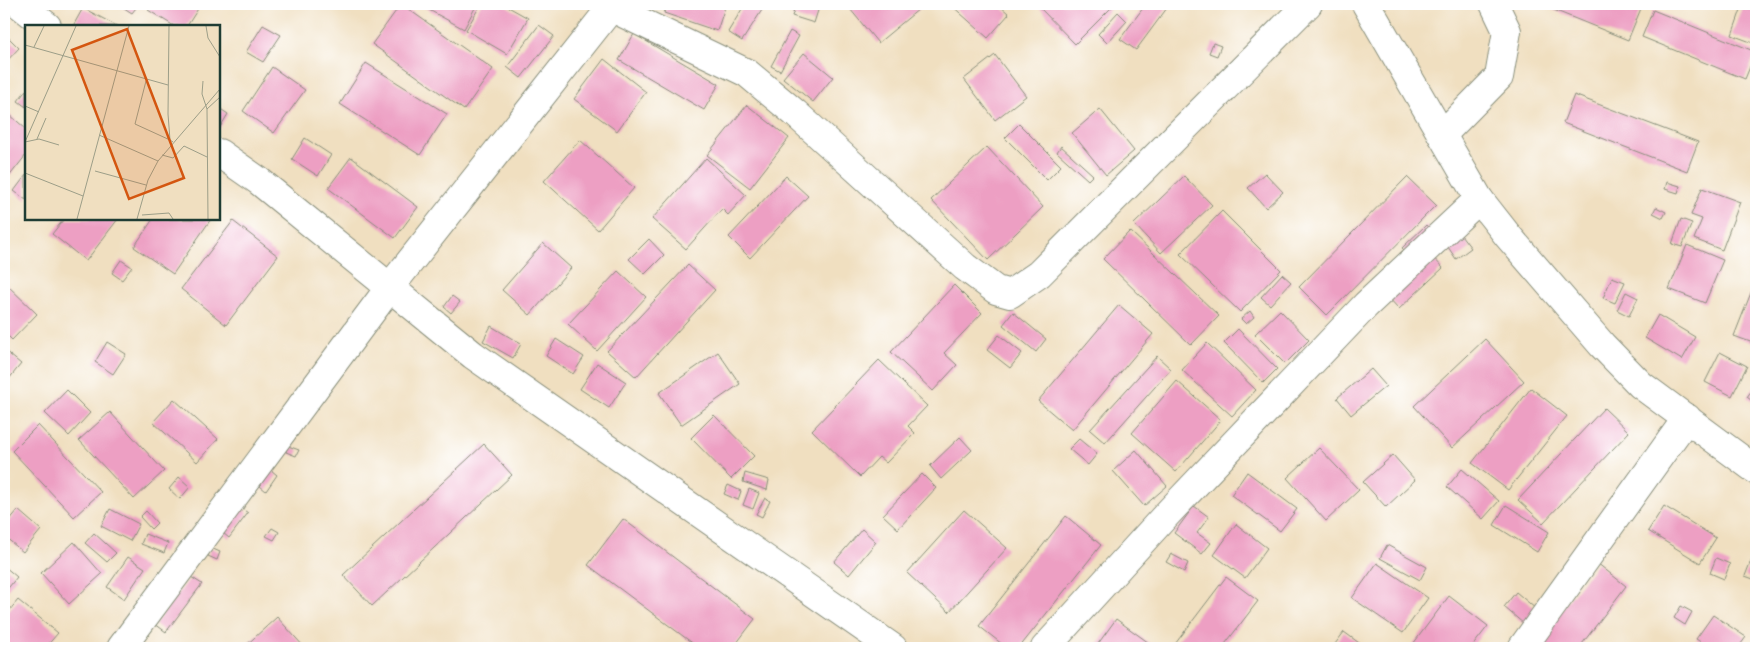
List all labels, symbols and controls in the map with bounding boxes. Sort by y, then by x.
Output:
inset map [25,25,220,220]

